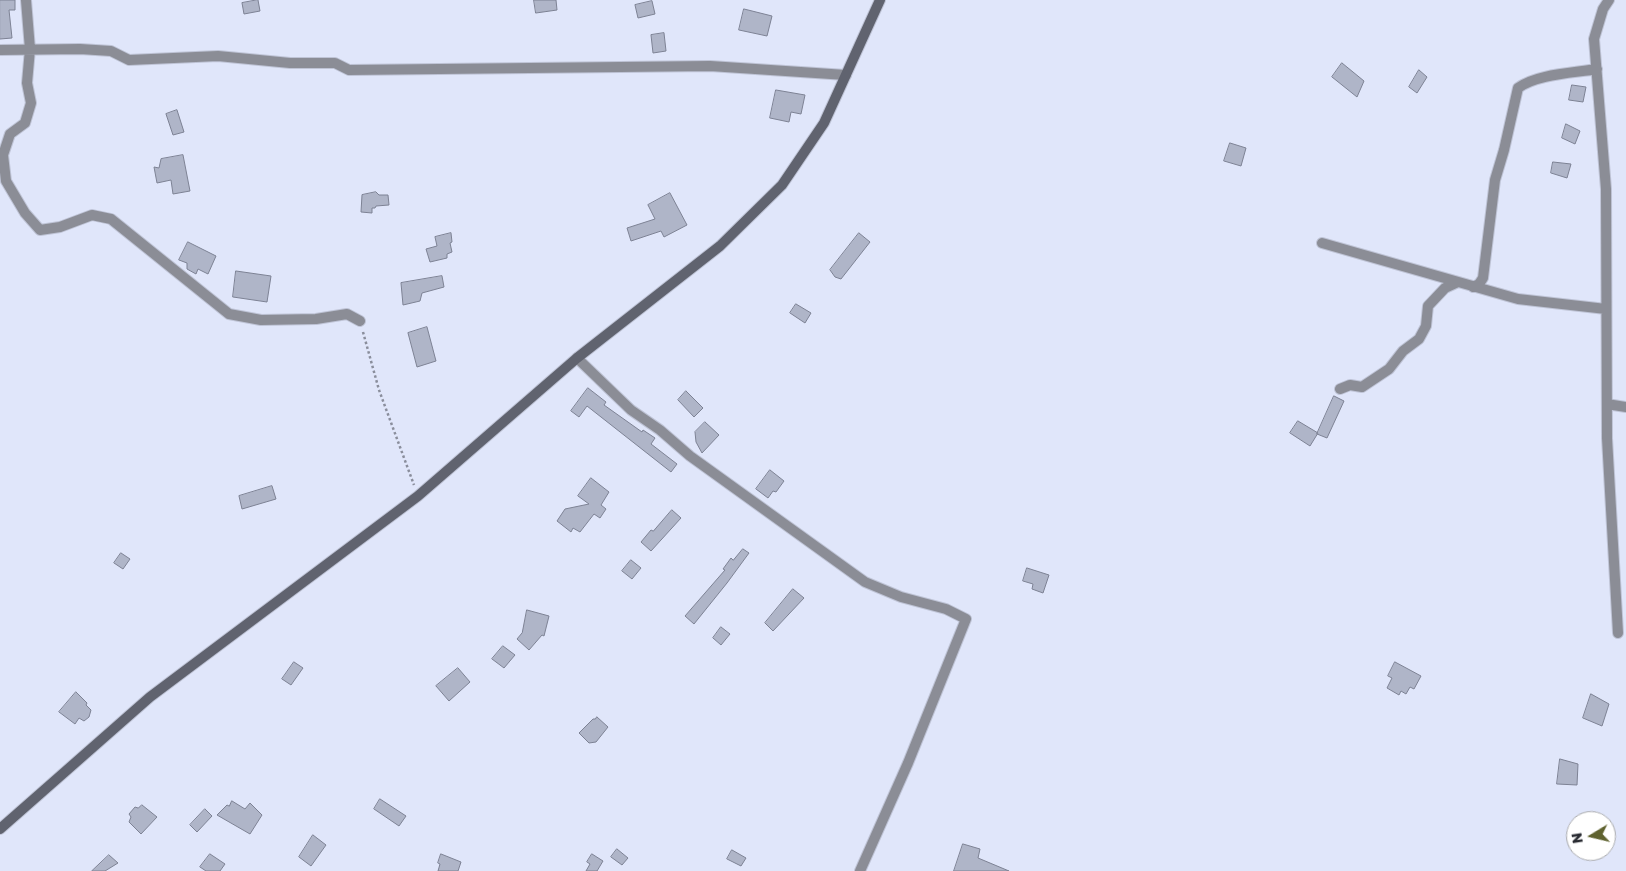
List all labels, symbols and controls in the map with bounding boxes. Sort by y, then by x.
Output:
north arrow [1566,811,1616,861]
text: N [1567,832,1586,845]

